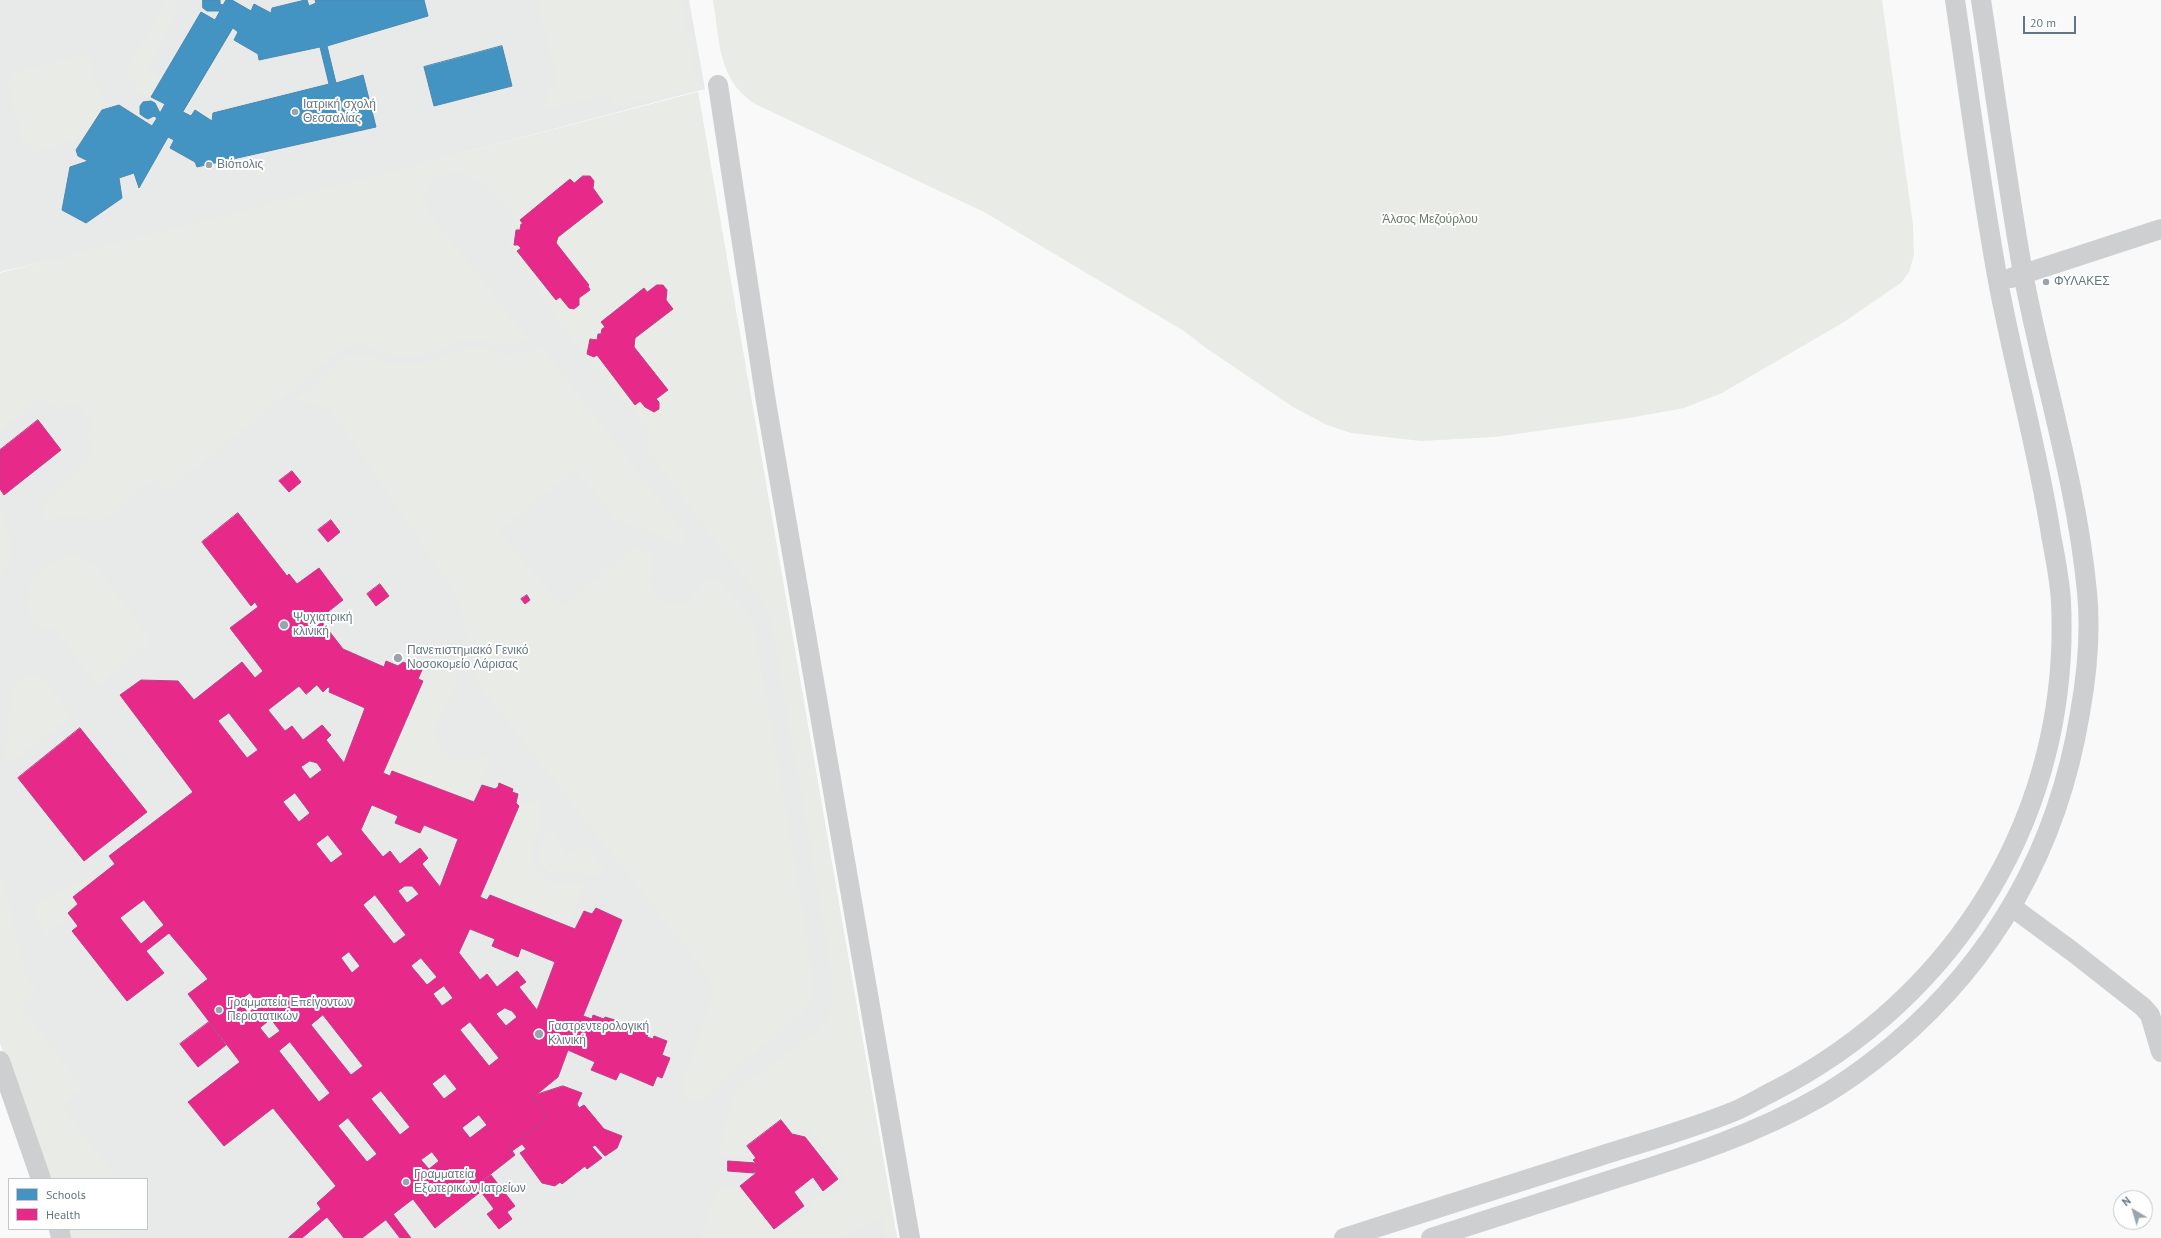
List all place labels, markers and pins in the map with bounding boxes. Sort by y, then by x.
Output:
place label: Ιατρική σχολή Θεσσαλίας [303,98,376,126]
marker: Ιατρική σχολή Θεσσαλίας [290,107,300,117]
place label: Βιόπολις [217,158,263,172]
marker: Βιόπολις [204,160,214,170]
place label: ΦΥΛΑΚΕΣ [2054,275,2110,289]
marker: ΦΥΛΑΚΕΣ [2041,277,2051,287]
place label: Ψυχιατρική κλινική [293,611,352,639]
marker: Ψυχιατρική κλινική [278,619,290,631]
place label: Πανεπιστημιακό Γενικό Νοσοκομείο Λάρισας [407,644,529,672]
marker: Πανεπιστημιακό Γενικό Νοσοκομείο Λάρισας [392,652,404,664]
place label: Γραμματεία Επείγοντων Περιστατικών [227,996,353,1024]
marker: Γραμματεία Επείγοντων Περιστατικών [214,1005,224,1015]
place label: Γαστρεντερολογική Κλινική [548,1020,649,1048]
marker: Γαστρεντερολογική Κλινική [533,1028,545,1040]
place label: Γραμματεία Εξωτερικών Ιατρείων [414,1168,526,1196]
marker: Γραμματεία Εξωτερικών Ιατρείων [401,1177,411,1187]

